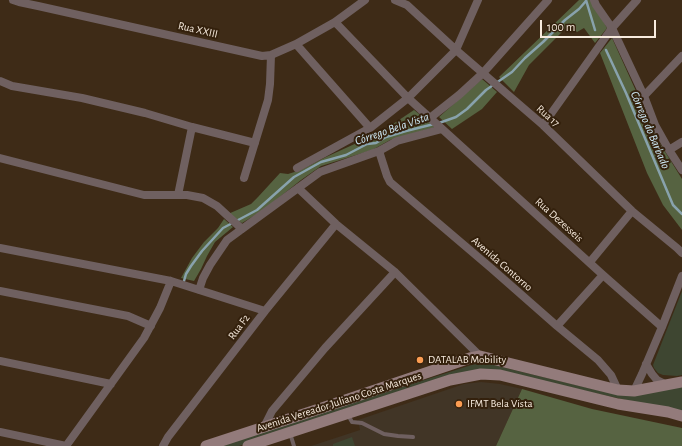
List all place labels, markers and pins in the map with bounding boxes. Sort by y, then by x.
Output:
place label: DATALAB Mobility [428,353,506,367]
marker: DATALAB Mobility [415,355,425,365]
place label: IFMT Bela Vista [467,397,533,411]
marker: IFMT Bela Vista [454,399,464,409]

